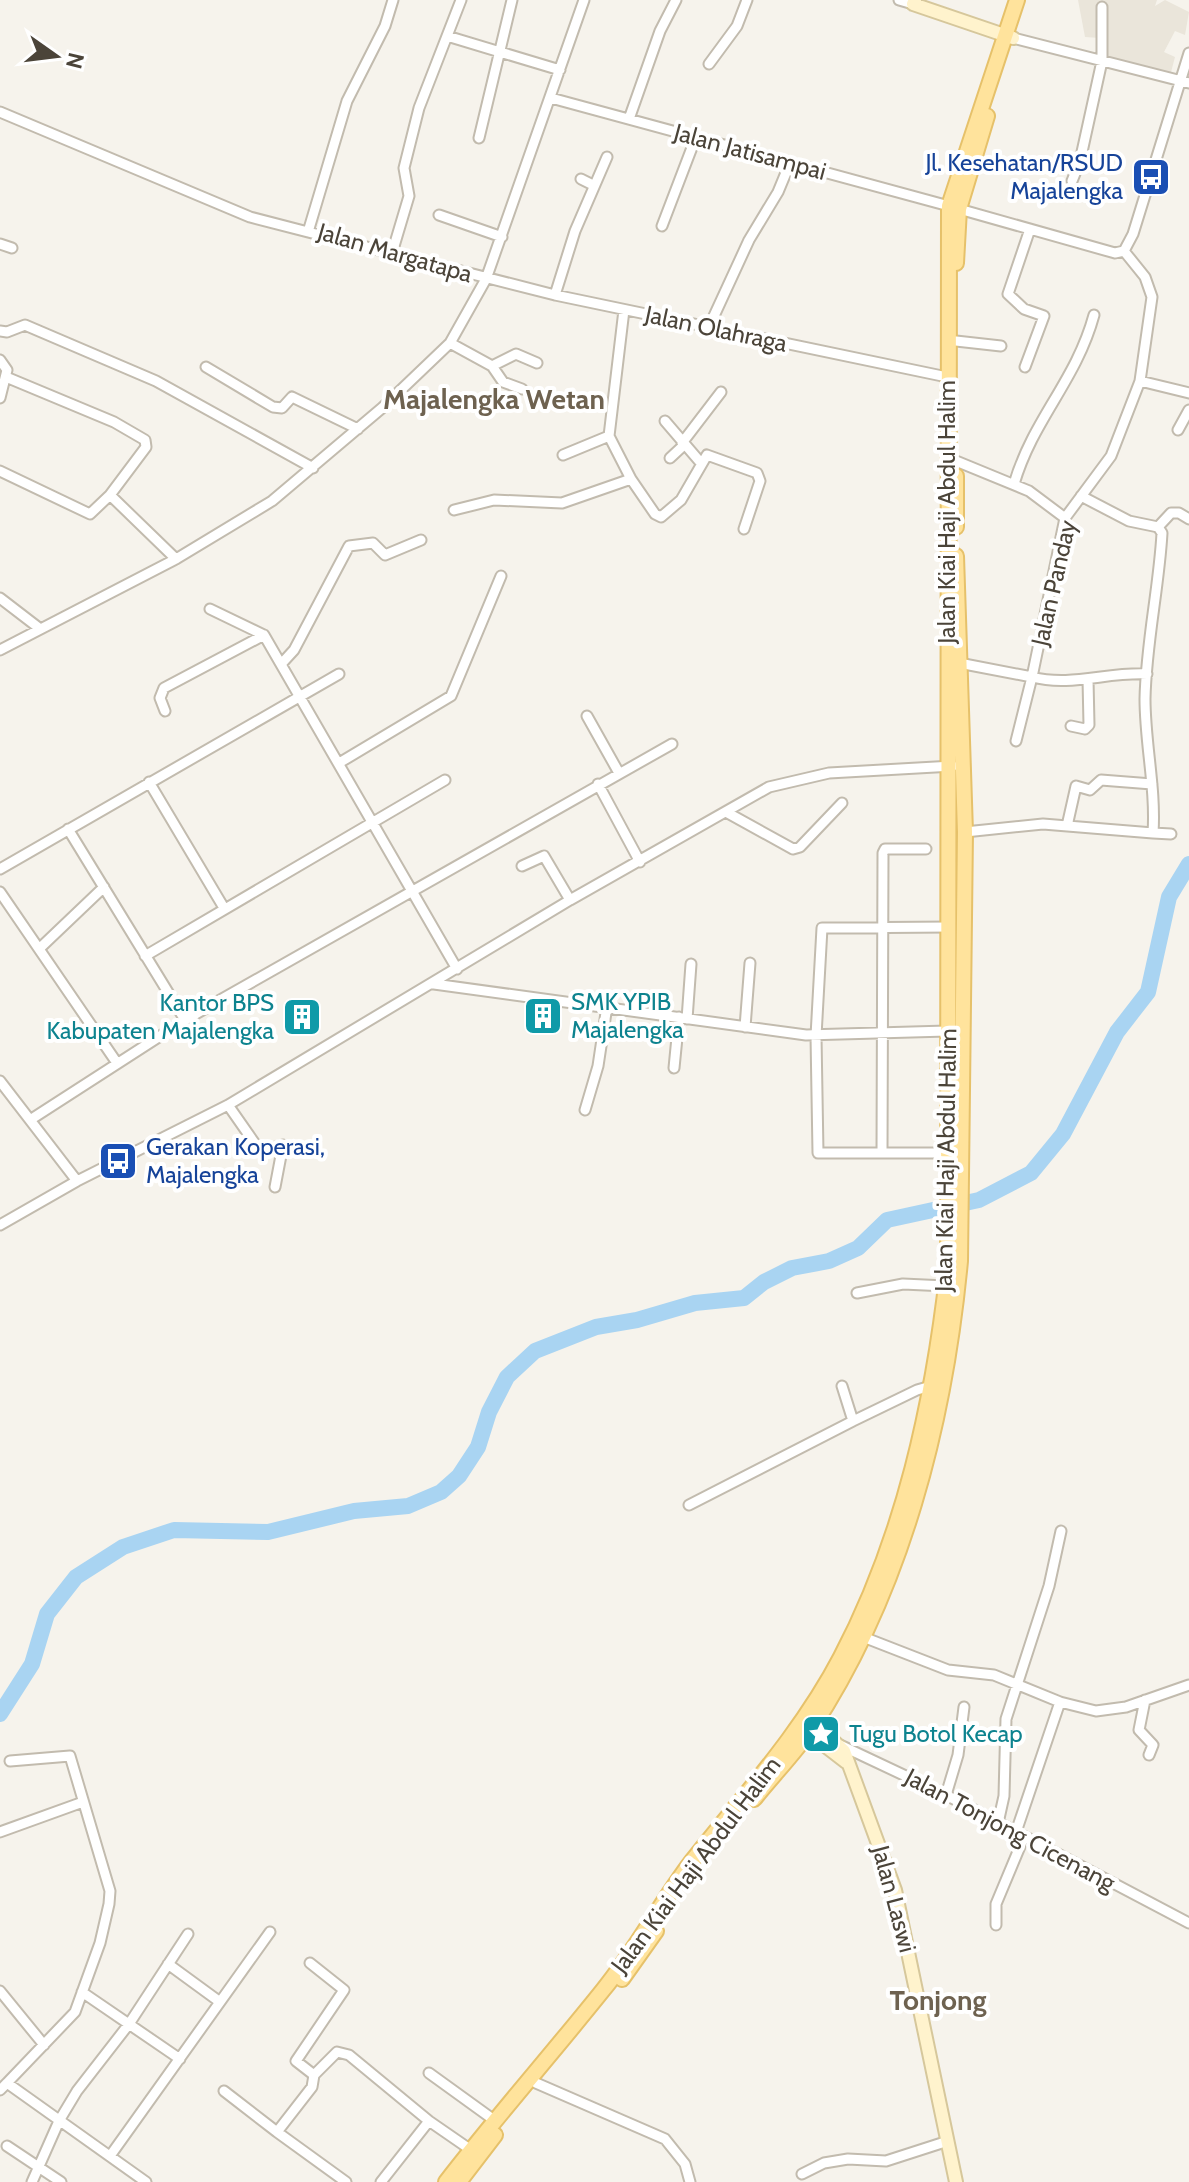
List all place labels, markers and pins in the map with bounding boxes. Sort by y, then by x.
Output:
place label: Jl. Kesehatan/RSUD Majalengka [924,148,1123,205]
bus stop icon: Jl. Kesehatan/RSUD Majalengka [1130,156,1172,198]
place label: SMK YPIB Majalengka [571,987,684,1044]
place label: Kantor BPS Kabupaten Majalengka [46,988,274,1045]
building icon: SMK YPIB Majalengka [522,995,564,1037]
building icon: Kantor BPS Kabupaten Majalengka [281,996,323,1038]
place label: Gerakan Koperasi, Majalengka [146,1132,325,1189]
bus stop icon: Gerakan Koperasi, Majalengka [97,1140,139,1182]
place icon: Tugu Botol Kecap [800,1713,842,1755]
place label: Tugu Botol Kecap [849,1719,1023,1748]

